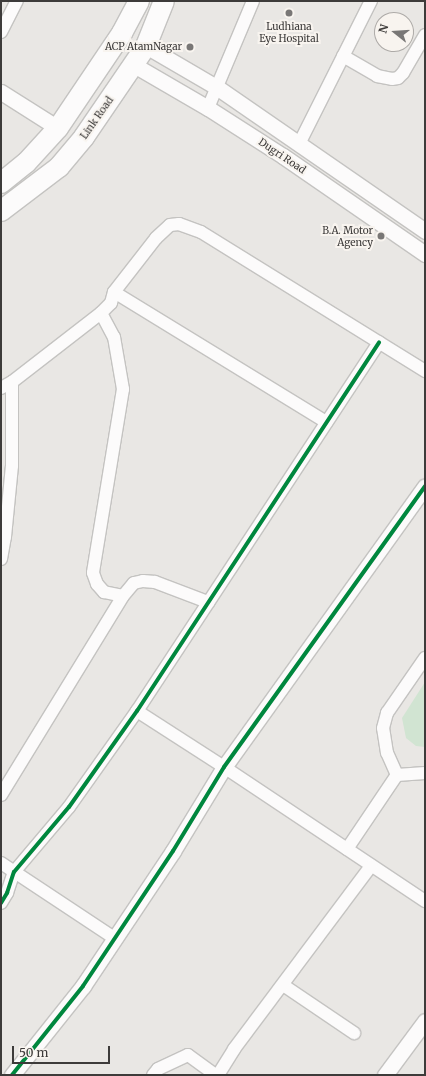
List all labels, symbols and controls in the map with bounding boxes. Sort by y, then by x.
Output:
marker: Ludhiana Eye Hospital [283,7,295,19]
north arrow [374,12,414,52]
place label: Ludhiana Eye Hospital [259,20,319,44]
text: N [376,23,391,35]
place label: ACP AtamNagar [105,41,182,53]
marker: ACP AtamNagar [185,42,195,52]
street label: Link Road [78,95,116,141]
street label: Dugri Road [256,136,308,176]
place label: B.A. Motor Agency [322,224,373,248]
marker: B.A. Motor Agency [376,231,386,241]
scale bar [14,1038,112,1064]
text: 50 m [19,1045,48,1060]

